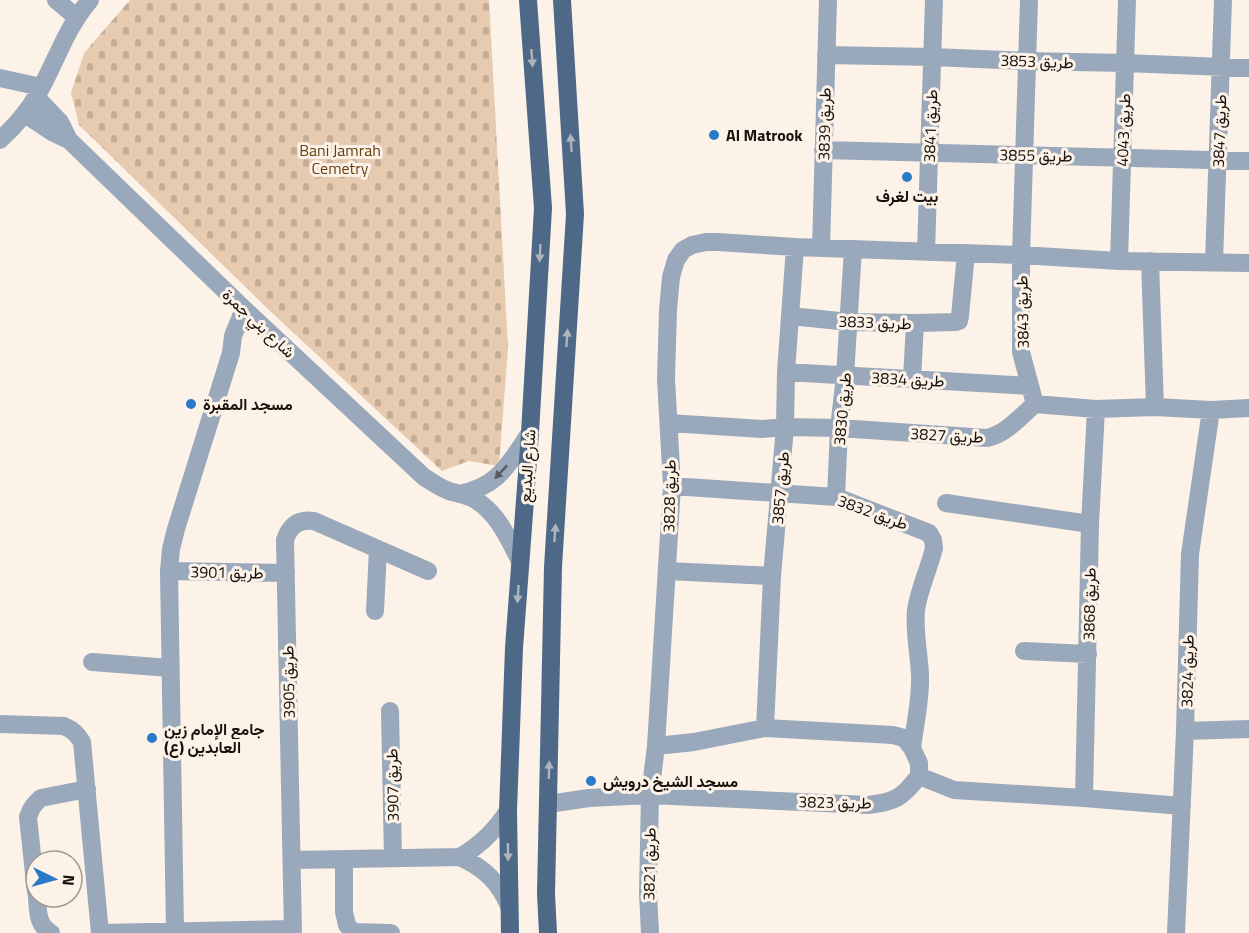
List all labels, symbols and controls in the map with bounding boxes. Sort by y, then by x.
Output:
street label: طريق 3853 [1000,48,1074,74]
one-way arrow [527,49,537,68]
street label: طريق 3839 [811,87,837,161]
street label: طريق 3841 [917,89,943,163]
street label: طريق 4043 [1110,93,1136,167]
street label: طريق 3847 [1206,94,1232,168]
place label: Al Matrook [726,123,803,147]
marker: Al Matrook [707,128,721,142]
one-way arrow [566,134,575,153]
park label: Bani Jamrah Cemetry [299,138,381,180]
street label: طريق 3855 [999,142,1073,168]
marker: بيت لغرف [900,170,914,184]
place label: بيت لغرف [876,184,938,208]
one-way arrow [536,243,545,262]
street label: طريق 3843 [1009,275,1035,349]
street label: شارع بني جمرة [216,283,301,365]
street label: طريق 3833 [838,309,912,335]
one-way arrow [563,329,572,348]
street label: طريق 3834 [871,365,945,393]
street label: طريق 3830 [827,371,857,447]
place label: مسجد المقبرة [203,392,293,416]
marker: مسجد المقبرة [184,397,198,411]
street label: طريق 3827 [910,421,984,449]
street label: شارع البديع [512,428,542,504]
street label: طريق 3857 [765,450,795,526]
street label: طريق 3828 [656,459,682,533]
one-way arrow [495,464,508,479]
street label: طريق 3832 [834,488,912,536]
one-way arrow [550,523,560,542]
street label: طريق 3901 [190,559,264,585]
street label: طريق 3868 [1076,567,1102,641]
one-way arrow [513,585,523,604]
street label: طريق 3824 [1174,634,1200,708]
street label: طريق 3905 [275,645,301,719]
place label: جامع الإمام زين العابدين (ع) [164,717,265,759]
marker: جامع الإمام زين العابدين (ع) [145,731,159,745]
street label: طريق 3907 [379,748,405,822]
one-way arrow [544,760,553,779]
place label: مسجد الشيخ درويش [603,769,738,793]
marker: مسجد الشيخ درويش [584,774,598,788]
street label: طريق 3823 [798,789,872,815]
street label: طريق 3821 [636,827,662,901]
one-way arrow [503,842,513,861]
north arrow [24,849,84,909]
text: N [57,874,81,887]

